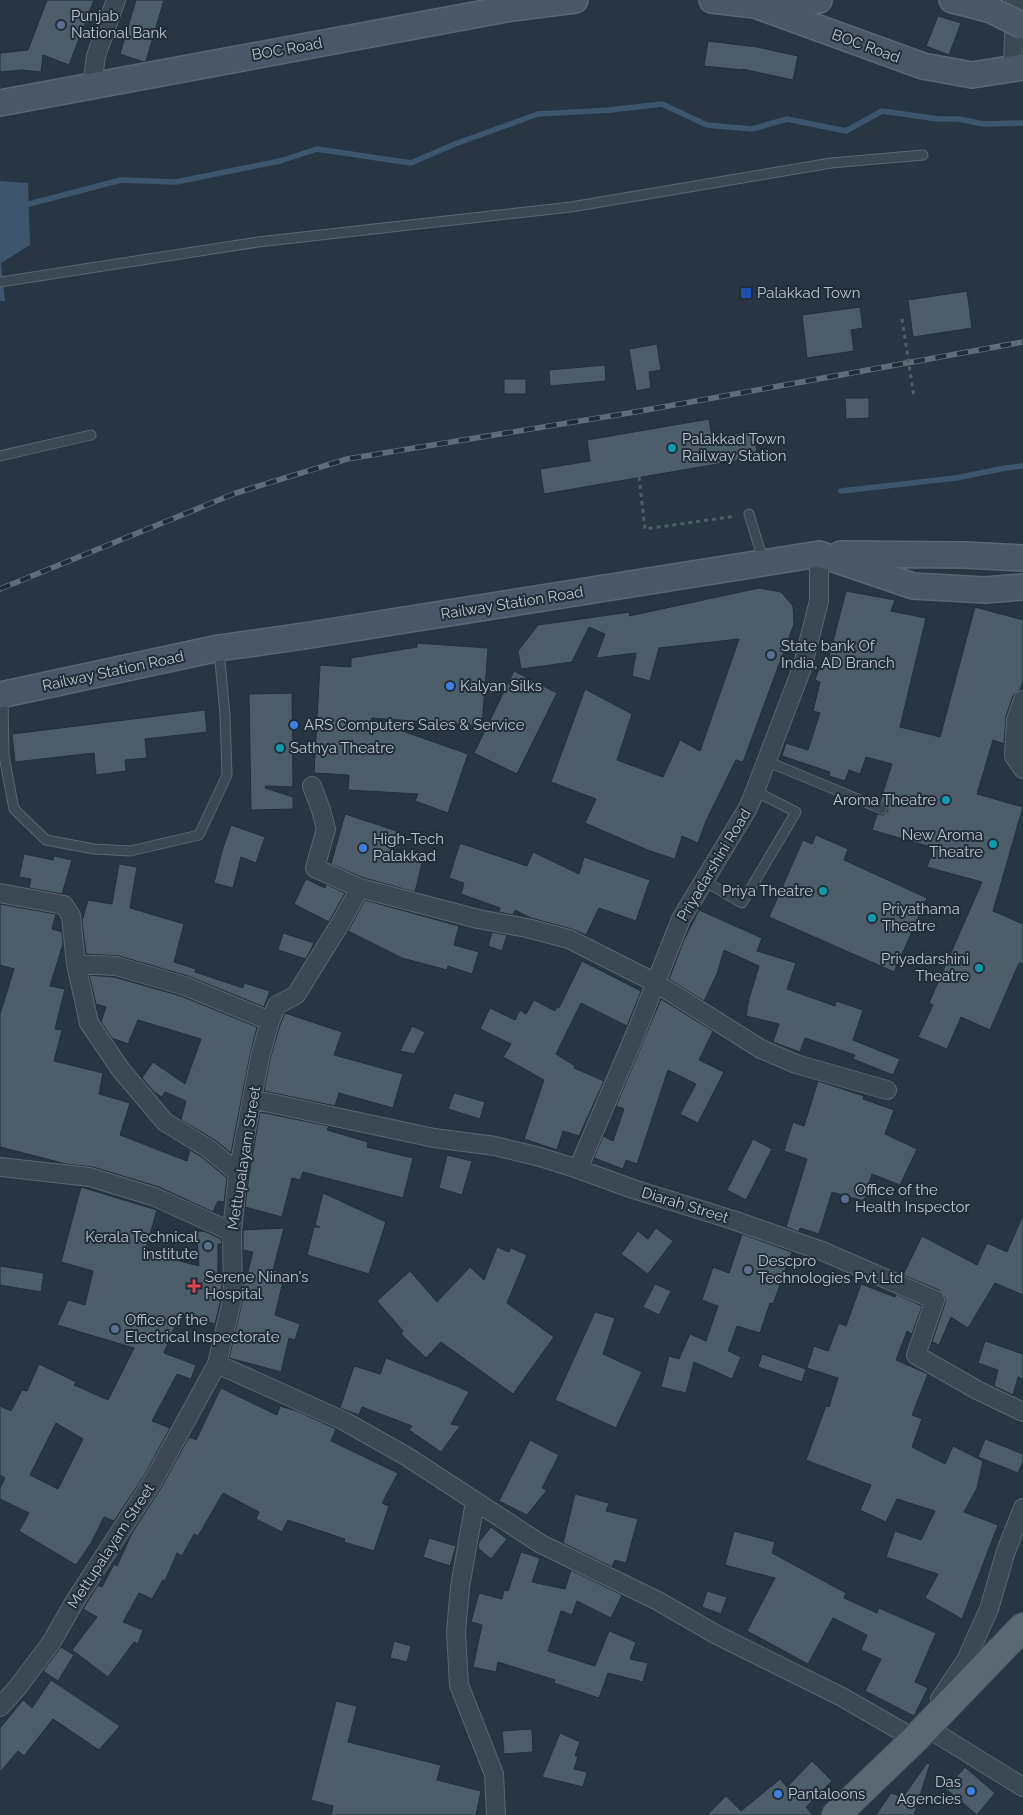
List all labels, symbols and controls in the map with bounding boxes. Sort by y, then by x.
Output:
place label: Punjab National Bank [71,7,167,42]
marker: Punjab National Bank [55,19,67,31]
street label: BOC Road [829,25,903,67]
street label: BOC Road [250,34,324,64]
place label: Palakkad Town [757,284,861,302]
marker: Palakkad Town [739,286,753,300]
place label: Palakkad Town Railway Station [682,430,787,465]
marker: Palakkad Town Railway Station [666,442,678,454]
street label: Railway Station Road [439,583,585,623]
place label: State bank Of India, AD Branch [781,637,895,672]
street label: Railway Station Road [41,647,185,695]
marker: State bank Of India, AD Branch [765,649,777,661]
place label: Kalyan Silks [460,677,542,695]
marker: Kalyan Silks [444,680,456,692]
place label: ARS Computers Sales & Service [304,716,525,734]
marker: ARS Computers Sales & Service [288,719,300,731]
place label: Sathya Theatre [290,739,394,757]
marker: Sathya Theatre [274,742,286,754]
place label: Aroma Theatre [833,791,936,809]
marker: Aroma Theatre [940,794,952,806]
street label: Priyadarshini Road [673,806,755,924]
place label: New Aroma Theatre [902,826,983,861]
place label: High-Tech Palakkad [373,830,444,865]
marker: New Aroma Theatre [987,838,999,850]
marker: High-Tech Palakkad [357,842,369,854]
place label: Priya Theatre [722,882,813,900]
marker: Priya Theatre [817,885,829,897]
place label: Priyathama Theatre [882,900,960,935]
marker: Priyathama Theatre [866,912,878,924]
place label: Priyadarshini Theatre [881,950,969,985]
marker: Priyadarshini Theatre [973,962,985,974]
street label: Mettupalayam Street [224,1085,264,1231]
place label: Office of the Health Inspector [855,1181,970,1216]
street label: Diarah Street [639,1183,731,1227]
marker: Office of the Health Inspector [839,1193,851,1205]
place label: Kerala Technical institute [85,1228,199,1263]
marker: Kerala Technical institute [202,1240,214,1252]
place label: Descpro Technologies Pvt Ltd [758,1252,903,1287]
marker: Descpro Technologies Pvt Ltd [742,1264,754,1276]
place label: Serene Ninan's Hospital [205,1268,309,1303]
marker: Serene Ninan's Hospital [187,1279,201,1293]
place label: Office of the Electrical Inspectorate [125,1311,280,1346]
marker: Office of the Electrical Inspectorate [109,1323,121,1335]
street label: Mettupalayam Street [64,1480,158,1612]
place label: Das Agencies [897,1773,961,1808]
place label: Pantaloons [788,1785,865,1803]
marker: Das Agencies [965,1785,977,1797]
marker: Pantaloons [772,1788,784,1800]

